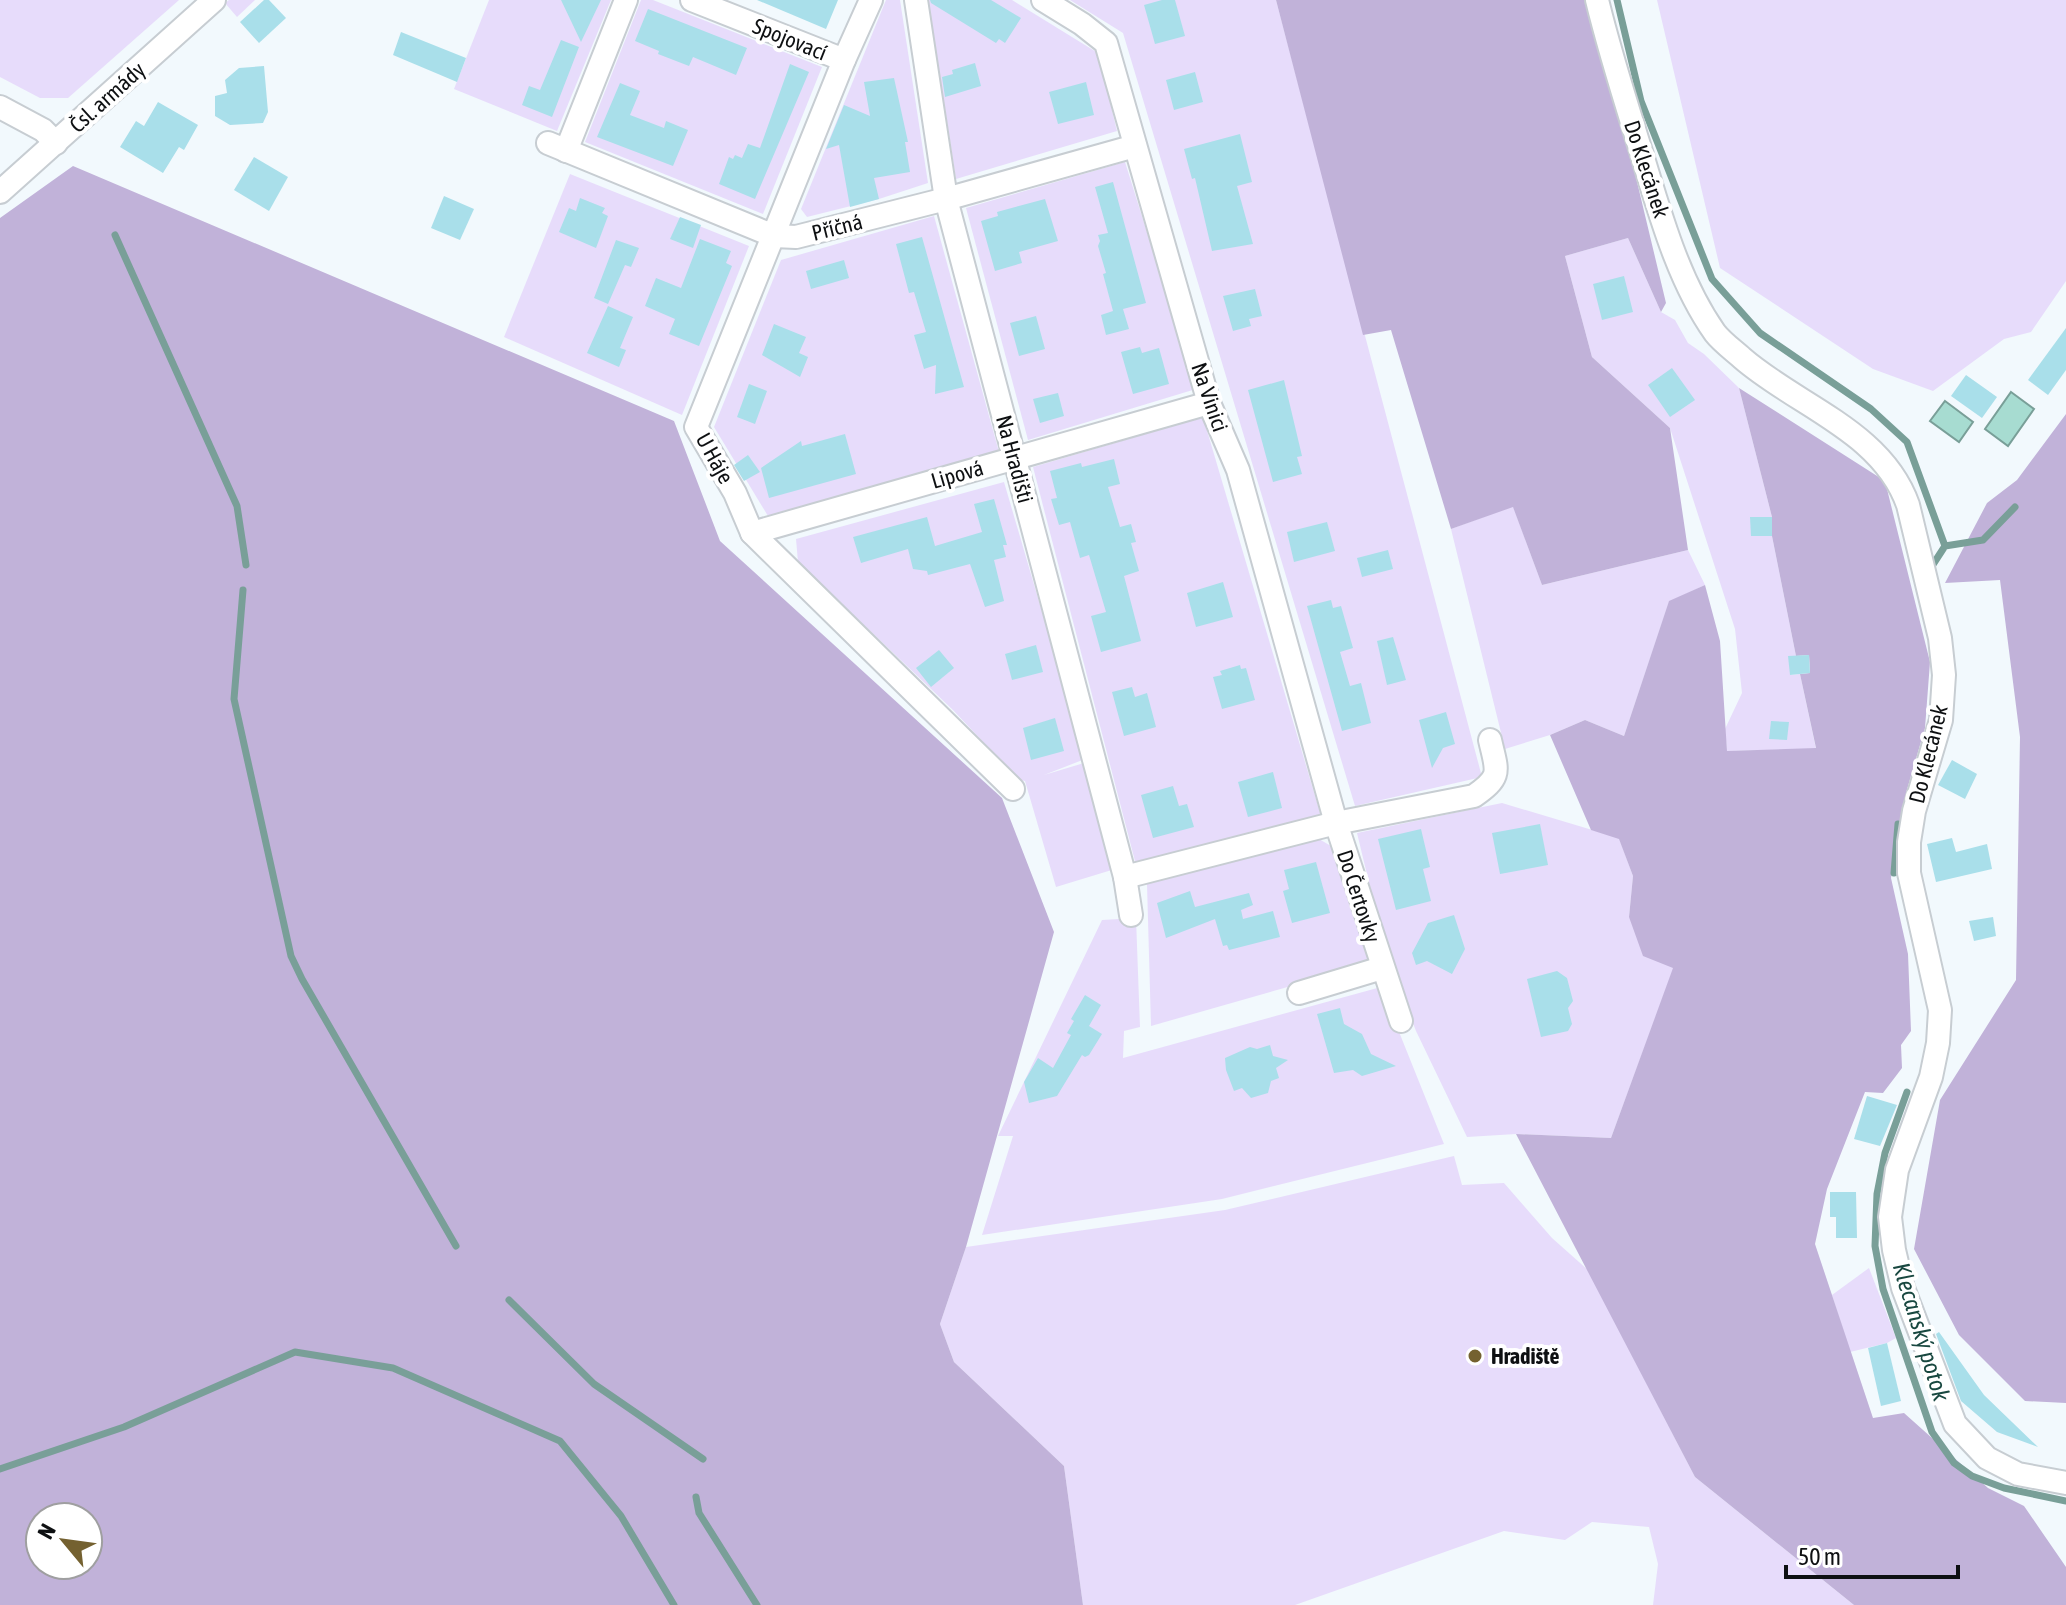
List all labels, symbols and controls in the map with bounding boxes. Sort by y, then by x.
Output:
street label: Spojovací [749,12,831,66]
street label: Čsl. armády [64,56,150,138]
street label: Do Klecánek [1619,117,1675,221]
street label: Příčná [809,208,865,246]
street label: Na Vinici [1186,359,1234,435]
street label: Na Hradišti [991,412,1039,506]
street label: U Háje [691,428,739,488]
street label: Lipová [928,454,986,494]
street label: Do Klecánek [1903,702,1953,806]
street label: Do Čertovky [1332,846,1386,946]
water label: Klecanský potok [1888,1259,1955,1405]
place label: Hradiště [1491,1343,1559,1369]
marker: Hradiště [1466,1347,1484,1365]
north arrow [24,1501,104,1581]
text: N [32,1519,61,1543]
scale bar [1786,1529,1958,1579]
text: 50 m [1798,1543,1841,1570]

